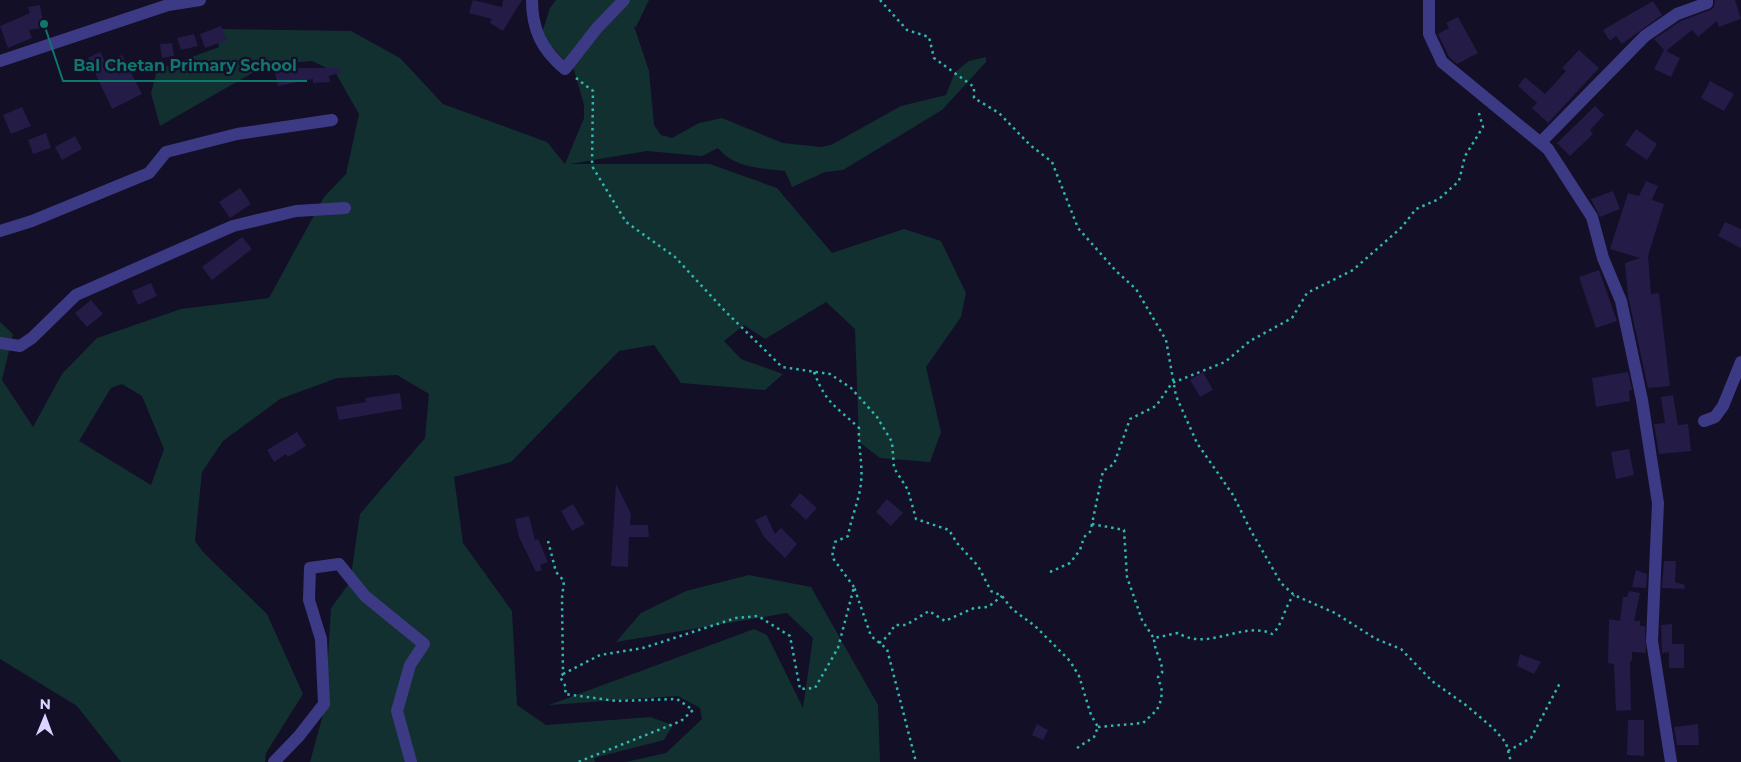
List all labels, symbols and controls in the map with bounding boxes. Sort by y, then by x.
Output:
callout: Bal Chetan Primary School [63,50,307,81]
text: Bal Chetan Primary School [73,56,297,75]
north arrow [20,692,70,742]
text: N [39,695,51,713]

